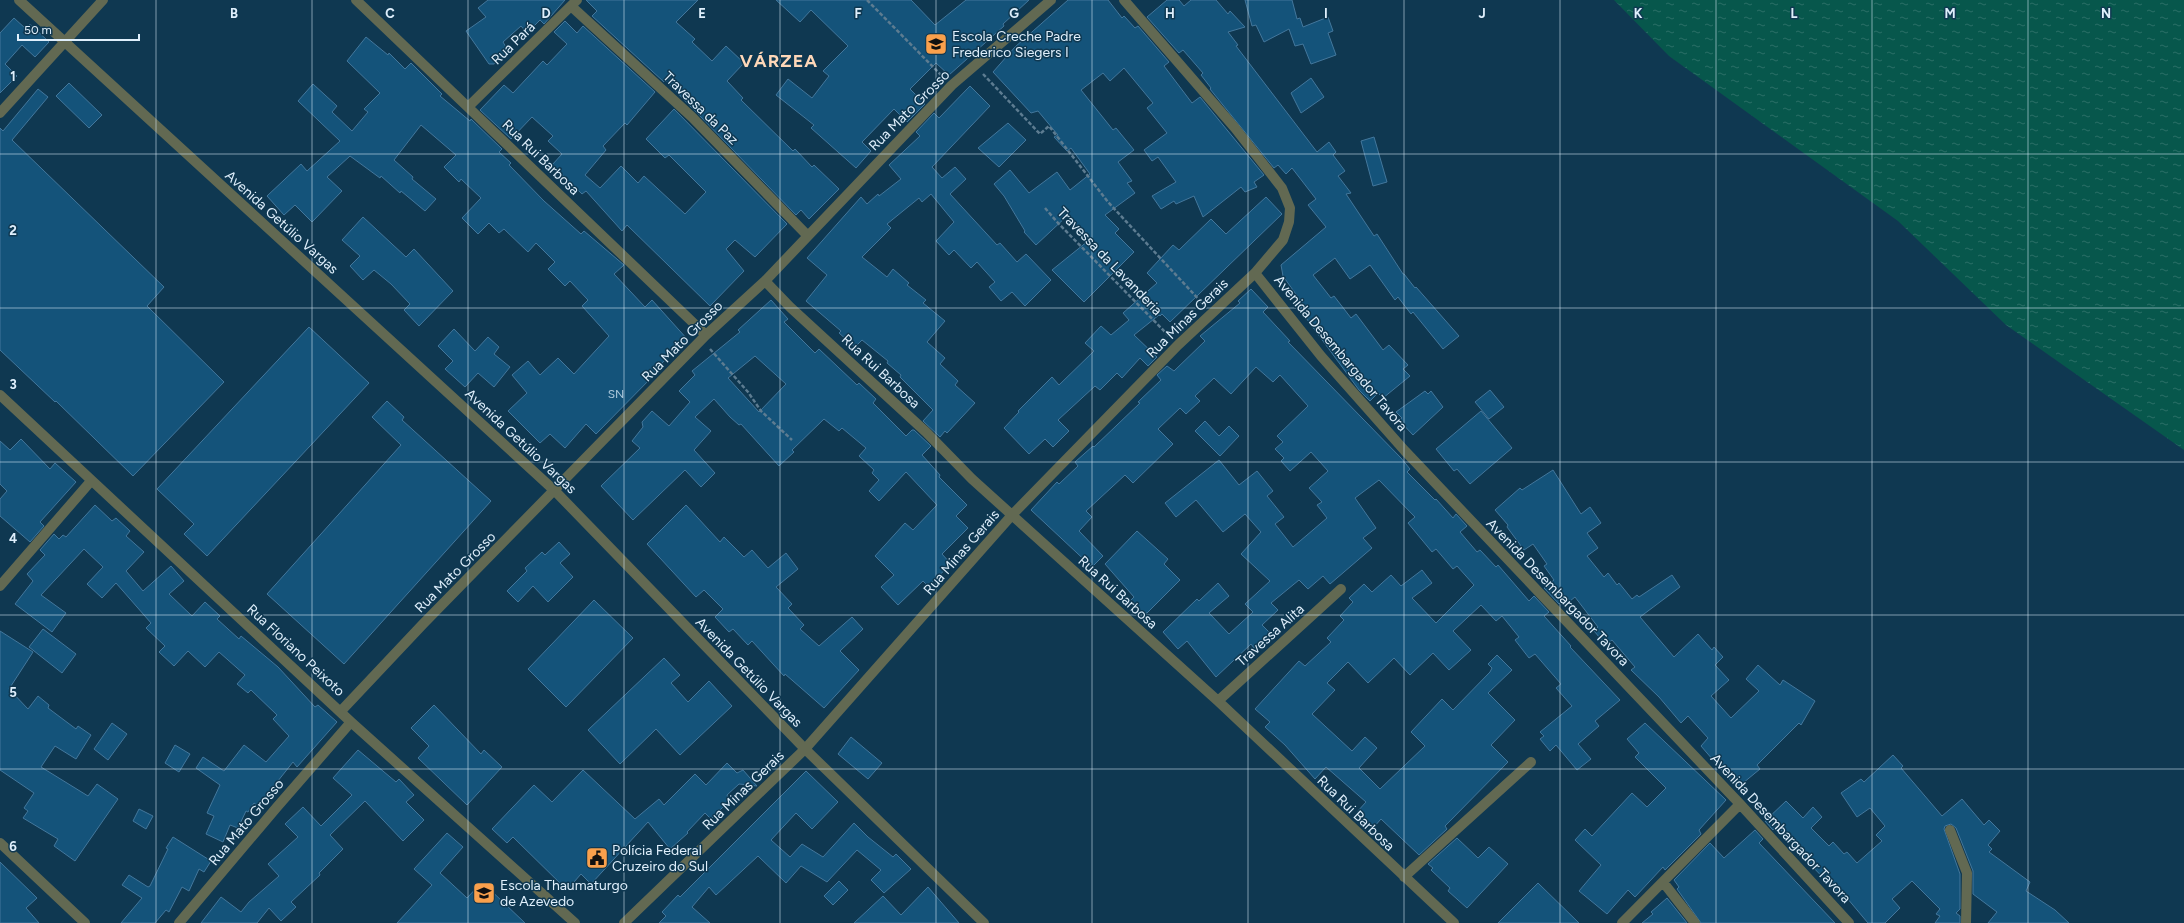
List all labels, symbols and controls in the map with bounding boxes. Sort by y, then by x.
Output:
text: B [230,6,238,21]
text: C [385,6,395,21]
text: D [541,6,551,21]
text: E [698,6,706,21]
text: F [854,6,862,21]
text: G [1009,6,1019,21]
text: H [1165,6,1175,21]
text: I [1324,6,1328,21]
text: J [1478,6,1486,21]
text: K [1634,6,1643,21]
text: L [1791,6,1798,21]
text: M [1944,6,1956,21]
text: N [2101,6,2111,21]
scale bar [18,16,139,42]
street label: Rua Pará [488,18,539,68]
text: 50 m [24,23,52,37]
place label: Escola Creche Padre Frederico Siegers I [952,28,1081,61]
school or university icon: Escola Creche Padre Frederico Siegers I [923,31,949,57]
district label: VÁRZEA [740,50,818,72]
street label: Rua Mato Grosso [865,66,953,154]
street label: Travessa da Paz [659,68,742,149]
text: 1 [10,69,16,84]
street label: Rua Rui Barbosa [498,116,583,199]
street label: Avenida Getúlio Vargas [222,167,342,278]
street label: Travessa da Lavanderia [1054,204,1166,319]
text: 2 [9,223,17,238]
street label: Avenida Desembargador Tavora [1270,272,1411,435]
street label: Rua Minas Gerais [1143,275,1232,362]
street label: Rua Mato Grosso [638,297,726,385]
street label: Rua Rui Barbosa [838,331,923,412]
text: 3 [9,377,17,392]
street label: Avenida Getúlio Vargas [461,385,580,497]
house number: SN [608,387,624,401]
street label: Rua Minas Gerais [920,506,1003,598]
street label: Avenida Desembargador Tavora [1483,515,1633,670]
street label: Rua Mato Grosso [411,528,499,616]
text: 4 [9,531,17,546]
street label: Rua Rui Barbosa [1074,552,1161,632]
street label: Travessa Alita [1233,600,1308,670]
street label: Rua Floriano Peixoto [243,601,348,700]
street label: Avenida Getúlio Vargas [692,614,806,731]
text: 5 [9,685,17,700]
street label: Rua Minas Gerais [699,747,788,834]
street label: Avenida Desembargador Tavora [1707,750,1854,907]
street label: Rua Rui Barbosa [1313,772,1398,855]
street label: Rua Mato Grosso [205,776,287,869]
text: 6 [9,839,17,854]
place label: Polícia Federal Cruzeiro do Sul [612,842,708,875]
public building icon: Polícia Federal Cruzeiro do Sul [584,845,610,871]
place label: Escola Thaumaturgo de Azevedo [500,877,628,910]
school or university icon: Escola Thaumaturgo de Azevedo [471,880,497,906]

